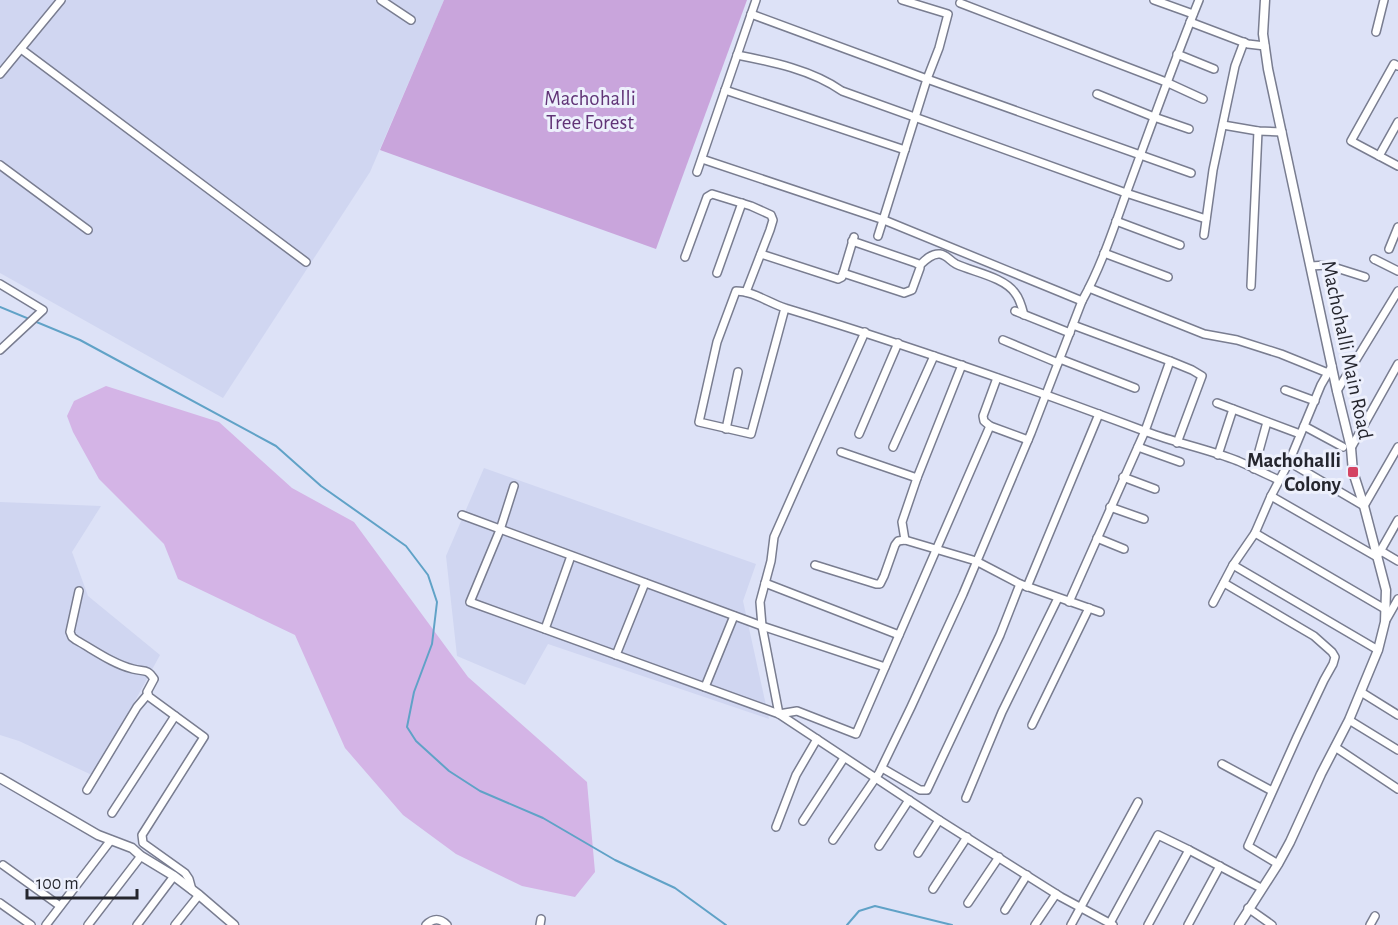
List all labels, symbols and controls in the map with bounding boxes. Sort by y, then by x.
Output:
park label: Machohalli Tree Forest [544,88,636,133]
street label: Machohalli Main Road [1318,259,1376,441]
place label: Machohalli Colony [1247,450,1342,495]
marker: Machohalli Colony [1346,465,1360,479]
scale bar [27,862,136,900]
text: 100 m [36,875,79,893]

